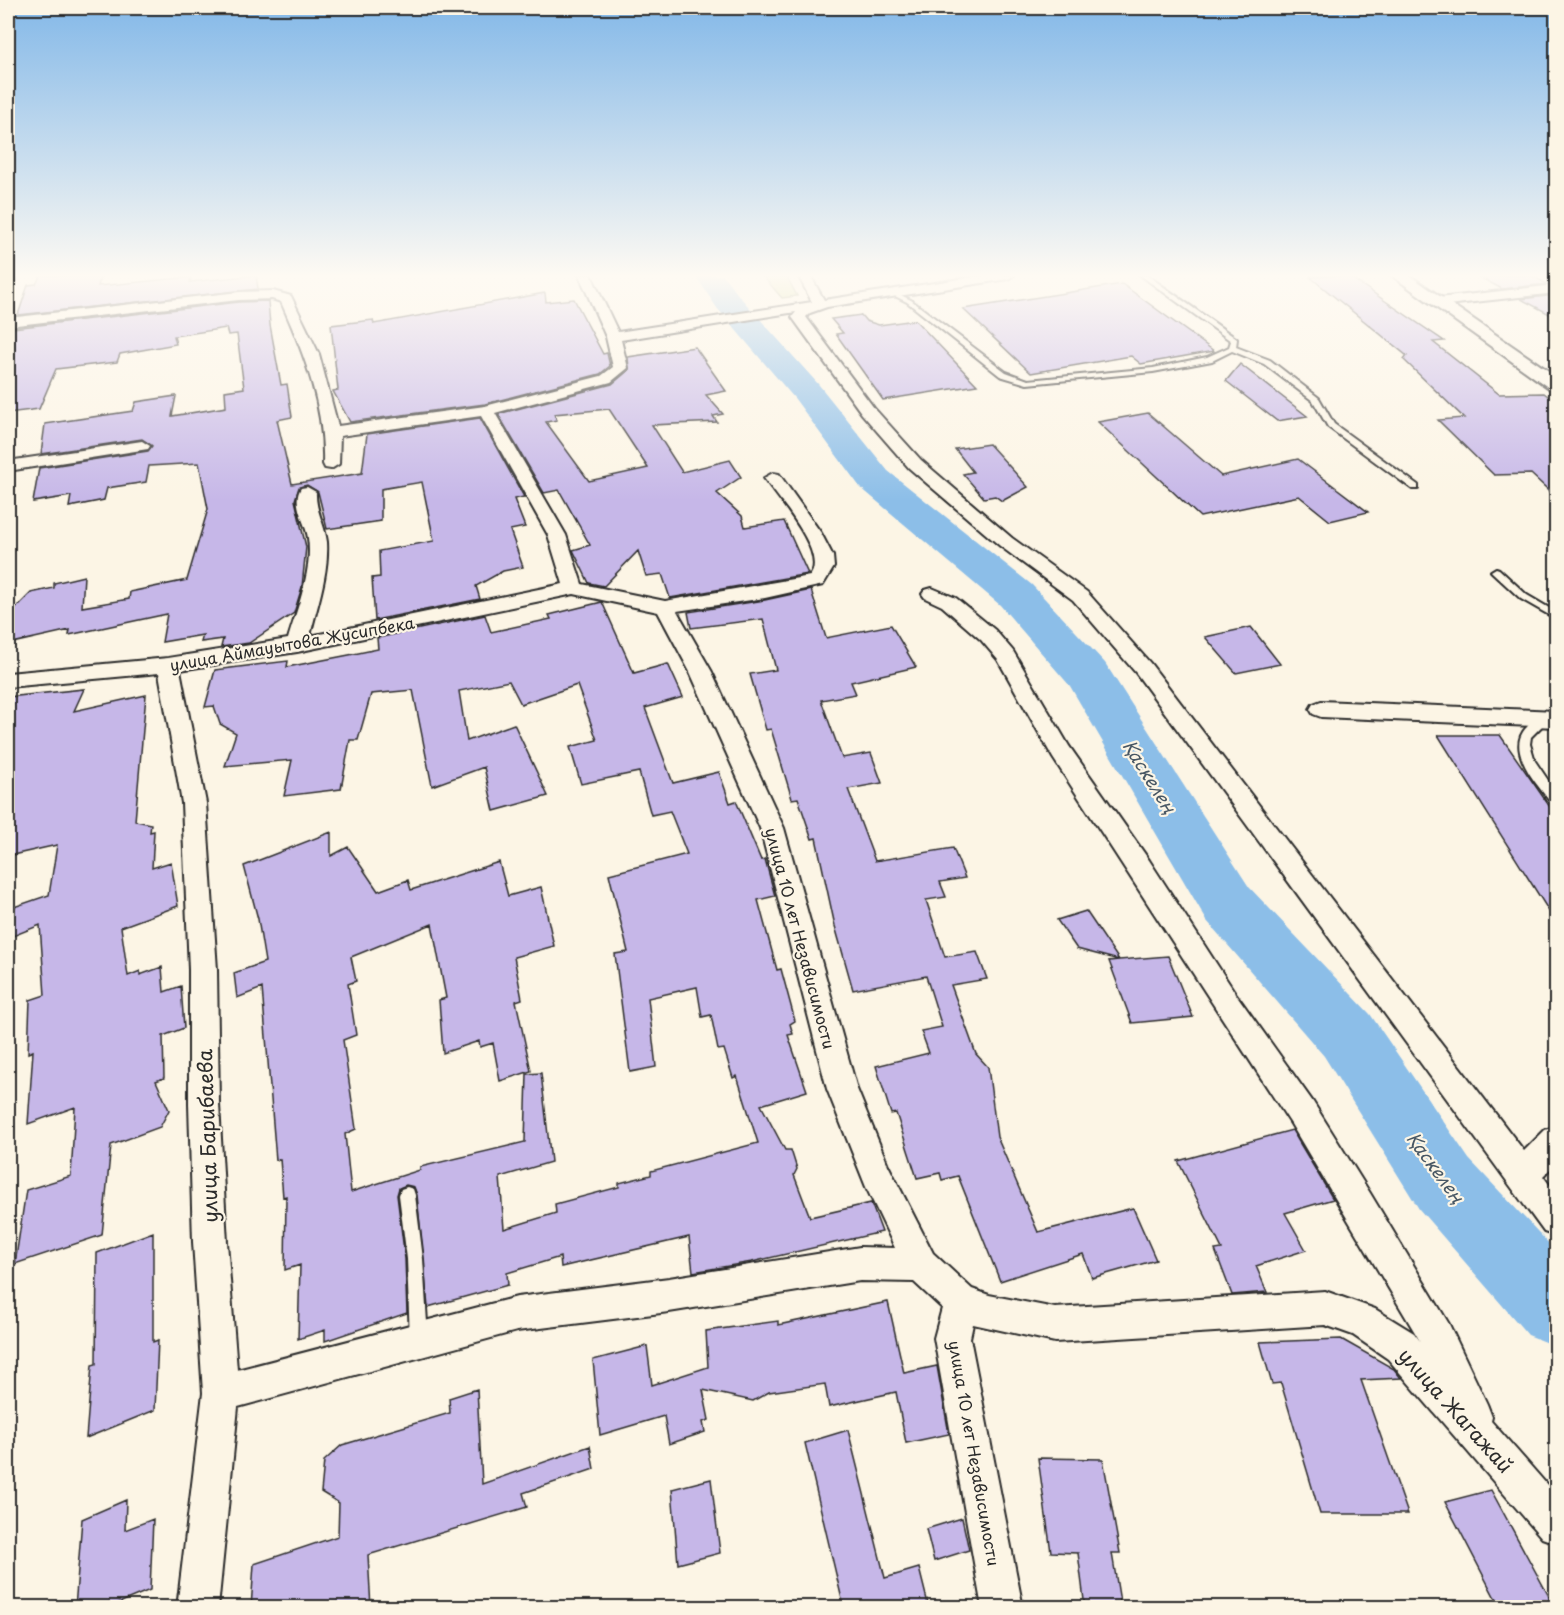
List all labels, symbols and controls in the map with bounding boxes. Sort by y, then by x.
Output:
street label: улица Аймауытова Жусипбека [168,610,416,676]
water label: Қаскелең [1117,734,1184,819]
street label: улица 10 лет Независимости [760,825,842,1051]
street label: улица Барибаева [189,1048,225,1223]
water label: Қаскелең [1401,1126,1472,1209]
street label: улица 10 лет Независимости [943,1338,1007,1568]
street label: улица Жагажай [1392,1341,1520,1479]

